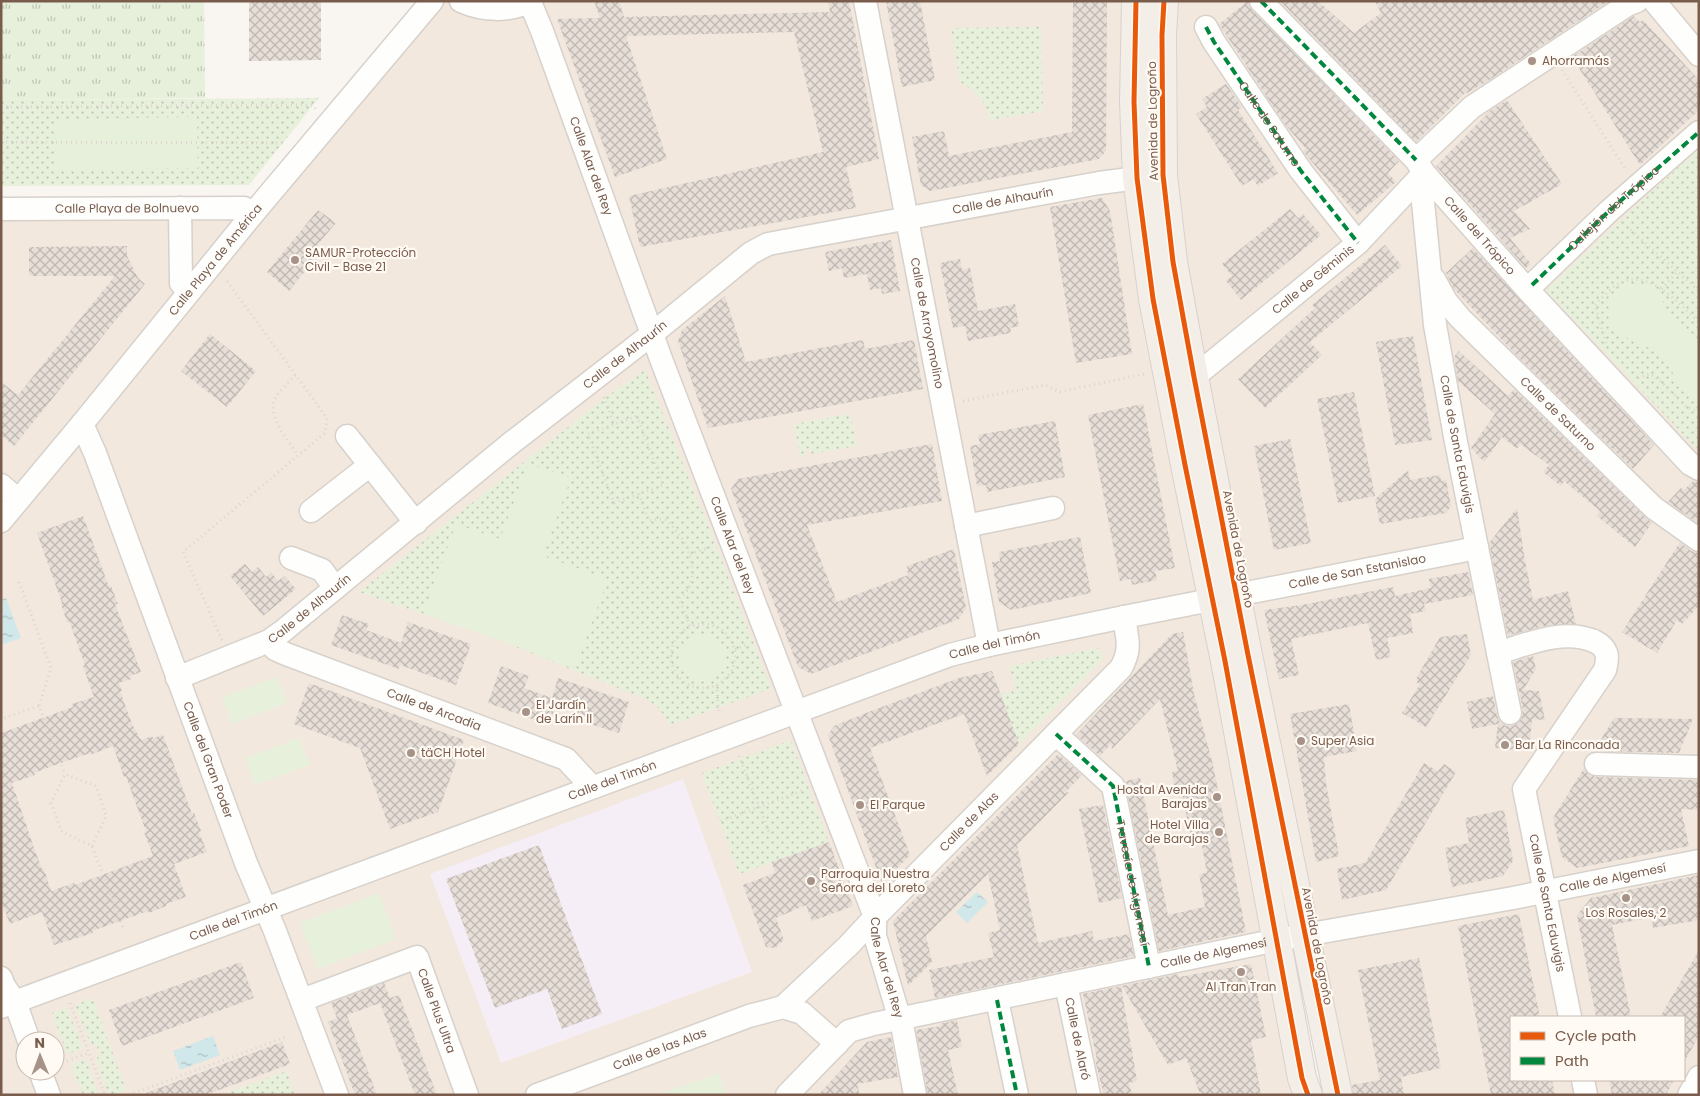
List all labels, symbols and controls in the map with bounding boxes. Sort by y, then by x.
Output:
place label: Ahorramás [1542,52,1609,69]
marker: Ahorramás [1526,55,1538,67]
street label: Avenida de Logroño [1143,61,1162,181]
street label: Calle de Saturno [1235,78,1305,170]
street label: Calle Alar del Rey [566,114,617,218]
street label: Callejón del Trópico [1564,161,1663,254]
street label: Calle de Alhaurín [951,183,1055,218]
street label: Calle del Trópico [1440,192,1520,279]
street label: Calle Playa de Bolnuevo [55,199,199,217]
street label: Calle Playa de América [164,200,266,319]
street label: Calle de Géminis [1268,240,1358,318]
place label: SAMUR-Protección Civil - Base 21 [305,244,416,275]
marker: SAMUR-Protección Civil - Base 21 [289,254,301,266]
street label: Calle de Arroyomolino [907,256,949,390]
street label: Calle de Alhaurín [579,316,670,393]
street label: Calle de Saturno [1517,372,1600,455]
street label: Calle de Santa Eduvigis [1436,374,1479,515]
street label: Avenida de Logroño [1219,489,1258,610]
street label: Calle Alar del Rey [706,494,760,597]
street label: Calle de San Estanislao [1287,549,1428,593]
street label: Calle de Alhaurín [264,569,354,647]
street label: Calle del Timón [947,626,1042,663]
street label: Calle de Arcadia [384,683,484,734]
place label: El Jardín de Larín II [536,696,592,727]
street label: Calle del Gran Poder [179,699,238,821]
marker: El Jardín de Larín II [520,706,532,718]
place label: Super Asia [1311,732,1374,749]
marker: Super Asia [1295,735,1307,747]
place label: Bar La Rinconada [1515,736,1620,753]
marker: Bar La Rinconada [1499,739,1511,751]
place label: täCH Hotel [421,744,485,761]
marker: täCH Hotel [405,747,417,759]
street label: Calle del Timón [566,756,659,804]
place label: Hostal Avenida Barajas [1117,781,1207,812]
street label: Calle de Alas [935,788,1002,855]
marker: Hostal Avenida Barajas [1211,791,1223,803]
place label: El Parque [870,796,925,813]
marker: El Parque [854,799,866,811]
place label: Hotel Villa de Barajas [1145,816,1209,847]
street label: Travesía de Algemesí [1112,818,1154,947]
marker: Hotel Villa de Barajas [1213,826,1225,838]
street label: Calle de Santa Eduvigis [1525,832,1570,973]
street label: Calle de Algemesí [1558,859,1667,897]
place label: Parroquia Nuestra Señora del Loreto [821,865,930,896]
marker: Parroquia Nuestra Señora del Loreto [805,875,817,887]
street label: Avenida de Logroño [1298,886,1337,1007]
marker: Los Rosales, 2 [1620,892,1632,904]
street label: Calle del Timón [187,896,280,944]
place label: Los Rosales, 2 [1586,904,1667,921]
street label: Calle Alar del Rey [867,917,908,1020]
street label: Calle de Algemesí [1159,933,1268,972]
street label: Calle Plus Ultra [414,966,460,1055]
marker: Al Tran Tran [1235,966,1247,978]
place label: Al Tran Tran [1206,978,1276,995]
street label: Calle de Alaró [1061,996,1095,1082]
legend [1510,1016,1685,1081]
street label: Calle de las Alas [610,1024,709,1074]
text: Cycle path [1555,1025,1636,1046]
north arrow [15,1031,65,1081]
text: N [34,1033,45,1053]
text: Path [1555,1050,1589,1071]

